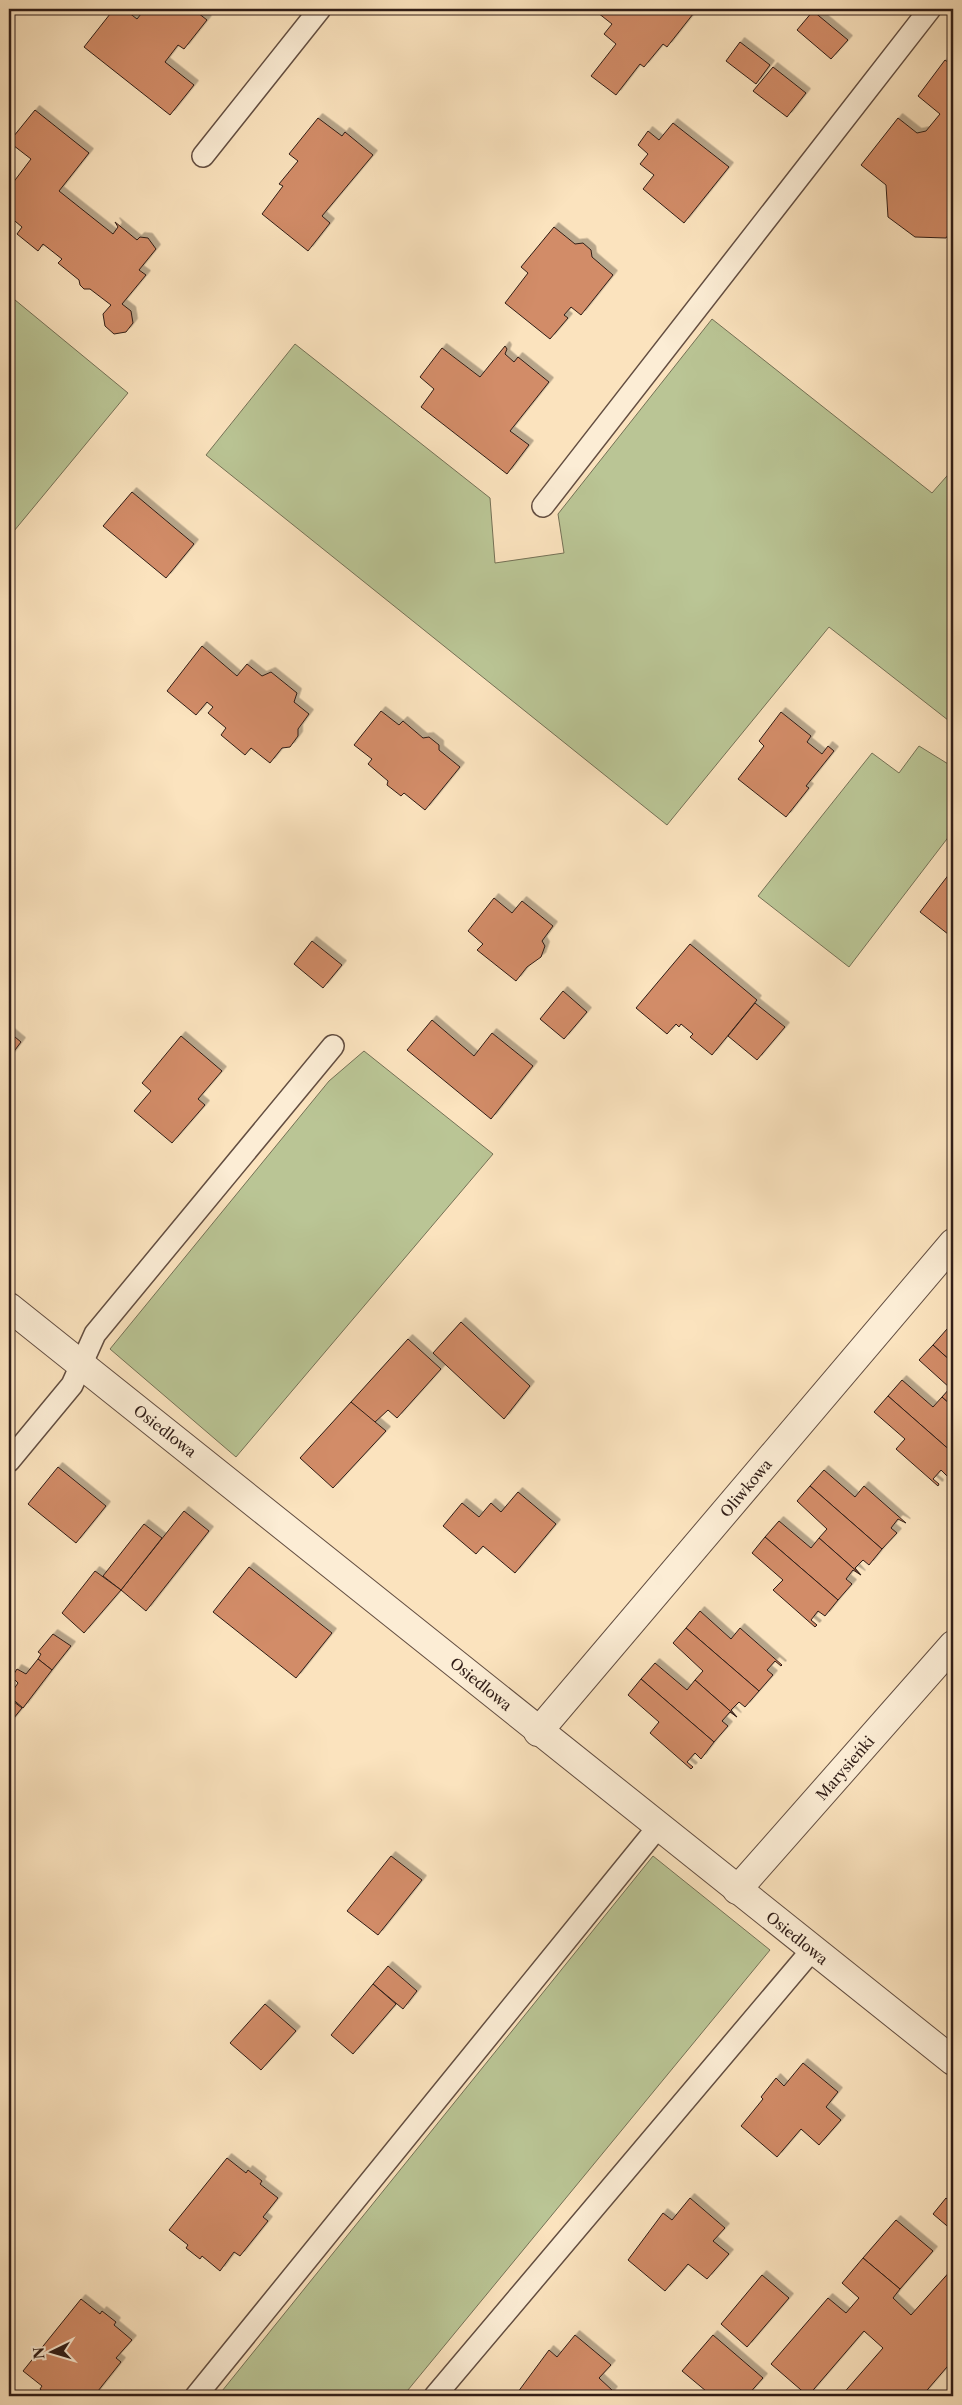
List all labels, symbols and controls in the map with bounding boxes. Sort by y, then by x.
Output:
street label: Osiedlowa [130,1401,200,1461]
street label: Oliwkowa [716,1455,776,1521]
street label: Osiedlowa [446,1653,516,1715]
street label: Marysieńki [812,1732,878,1804]
street label: Osiedlowa [762,1907,832,1969]
north arrow [28,2328,78,2378]
text: N [30,2346,49,2360]

